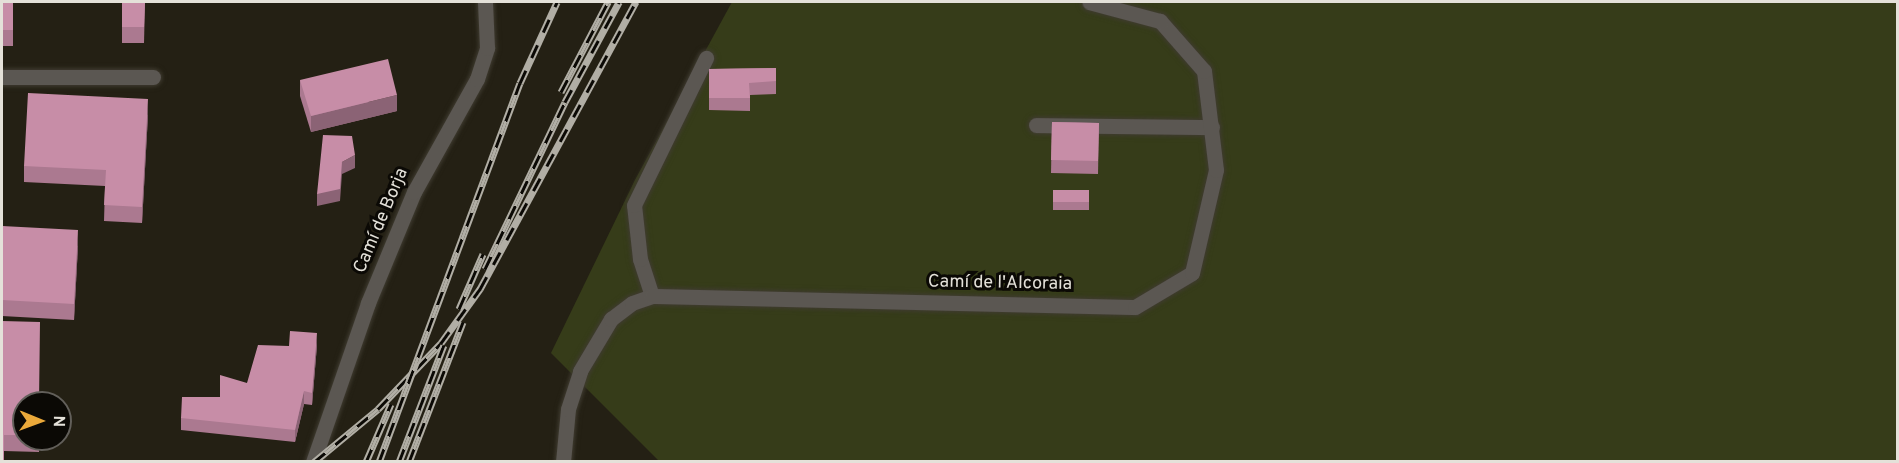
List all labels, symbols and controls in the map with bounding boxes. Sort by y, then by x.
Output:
street label: Camí de Borja [350,165,414,277]
street label: Camí de l'Alcoraia [928,272,1072,296]
north arrow [12,391,72,451]
text: N [48,415,68,427]

